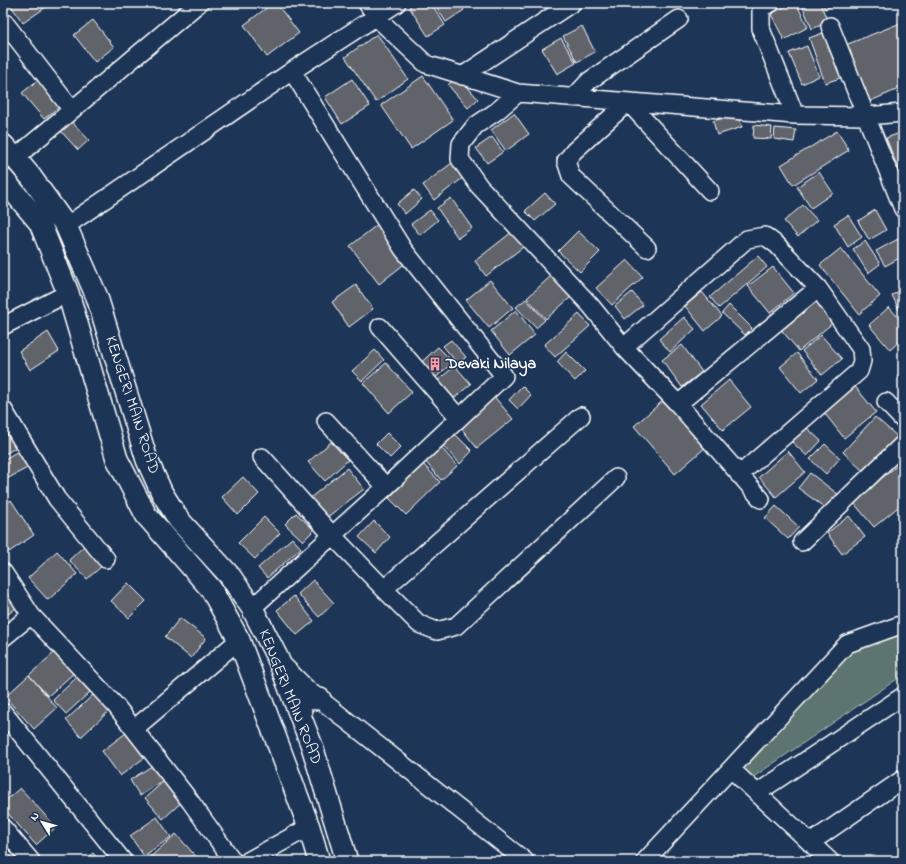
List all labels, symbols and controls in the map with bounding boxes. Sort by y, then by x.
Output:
street label: KENGERI MAIN ROAD [98,333,166,477]
place label: Devaki Nilaya [445,352,537,377]
building icon: Devaki Nilaya [427,356,443,372]
street label: KENGERI MAIN ROAD [252,626,328,768]
north arrow [22,802,62,842]
text: N [26,809,43,824]

